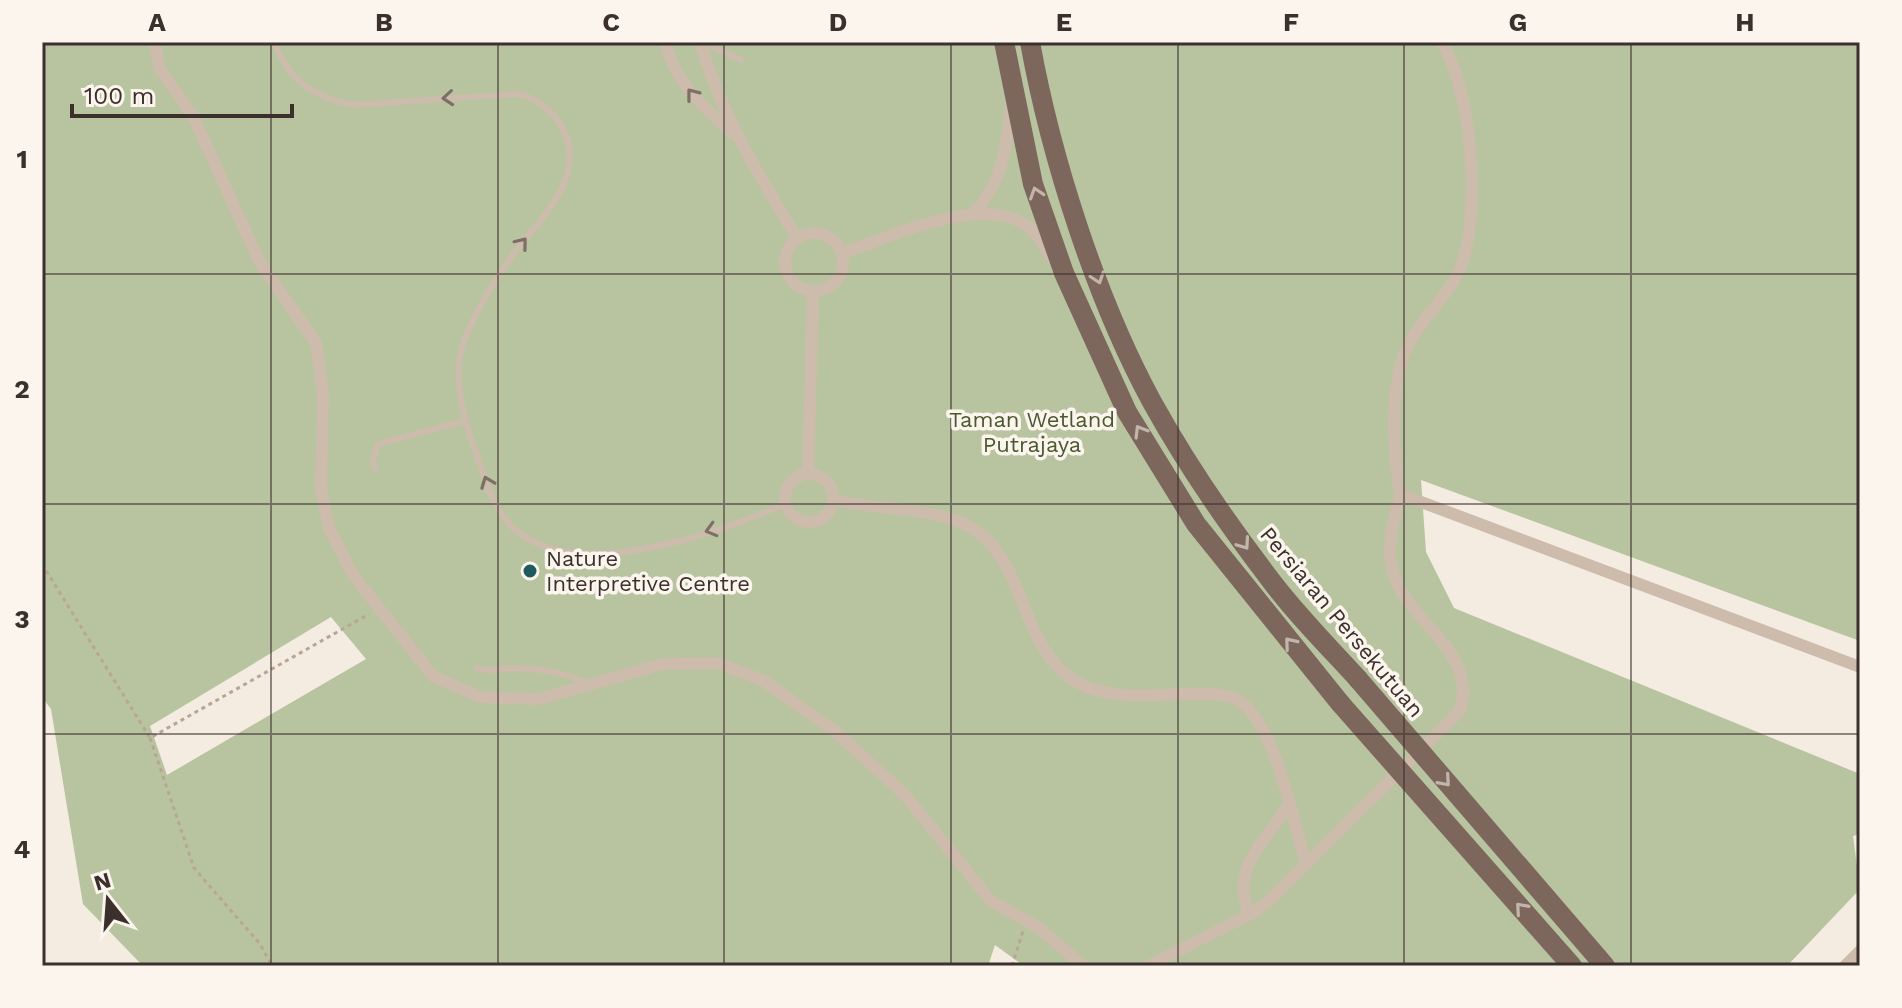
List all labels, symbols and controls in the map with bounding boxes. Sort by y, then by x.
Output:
text: A [148,7,166,37]
text: B [375,7,393,37]
text: C [602,7,620,37]
text: D [829,7,847,37]
text: E [1056,7,1072,37]
text: F [1283,7,1299,37]
text: G [1509,7,1527,37]
text: H [1735,7,1755,37]
scale bar [72,68,292,118]
text: 100 m [84,82,154,110]
one-way arrow [687,88,701,103]
one-way arrow [441,89,454,106]
text: 1 [16,144,28,174]
one-way arrow [1030,187,1046,201]
one-way arrow [512,238,527,252]
one-way arrow [1089,270,1105,284]
text: 2 [14,374,30,404]
park label: Taman Wetland Putrajaya [949,407,1115,457]
one-way arrow [1134,425,1149,440]
one-way arrow [480,476,497,490]
one-way arrow [704,520,718,537]
street label: Persiaran Persekutuan [1255,522,1429,722]
one-way arrow [1234,535,1249,549]
place label: Nature Interpretive Centre [546,546,750,596]
marker: Nature Interpretive Centre [521,562,539,580]
text: 3 [14,604,30,634]
one-way arrow [1285,638,1300,652]
one-way arrow [1436,771,1450,786]
text: 4 [14,834,31,864]
north arrow [68,860,148,940]
text: N [91,867,114,896]
one-way arrow [1516,902,1530,917]

